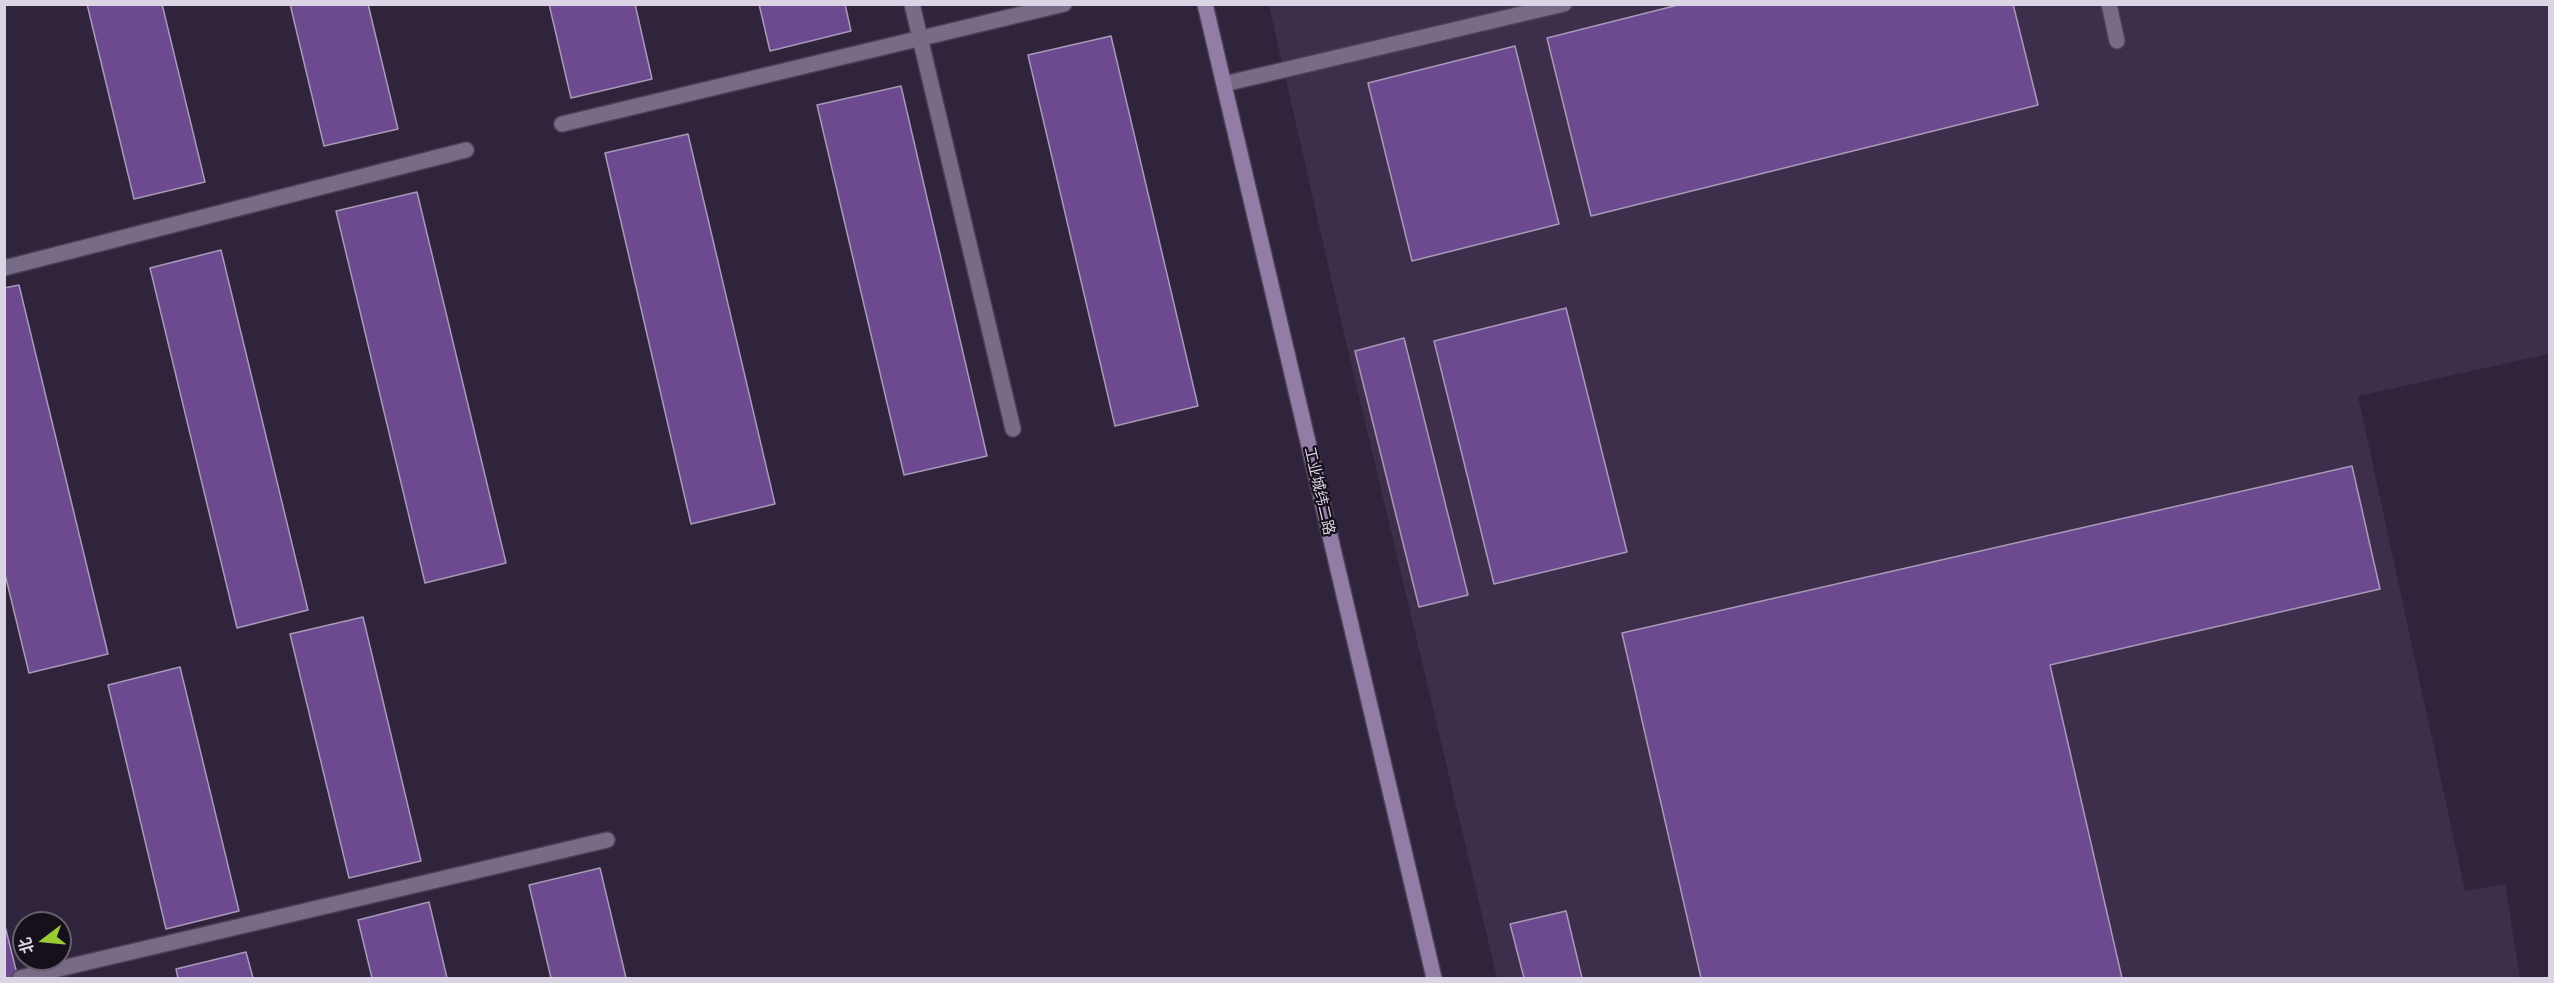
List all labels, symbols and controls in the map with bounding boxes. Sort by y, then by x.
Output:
street label: 工业城纬二路 [1300,445,1338,537]
north arrow [12,911,72,971]
text: 北 [15,935,37,956]

